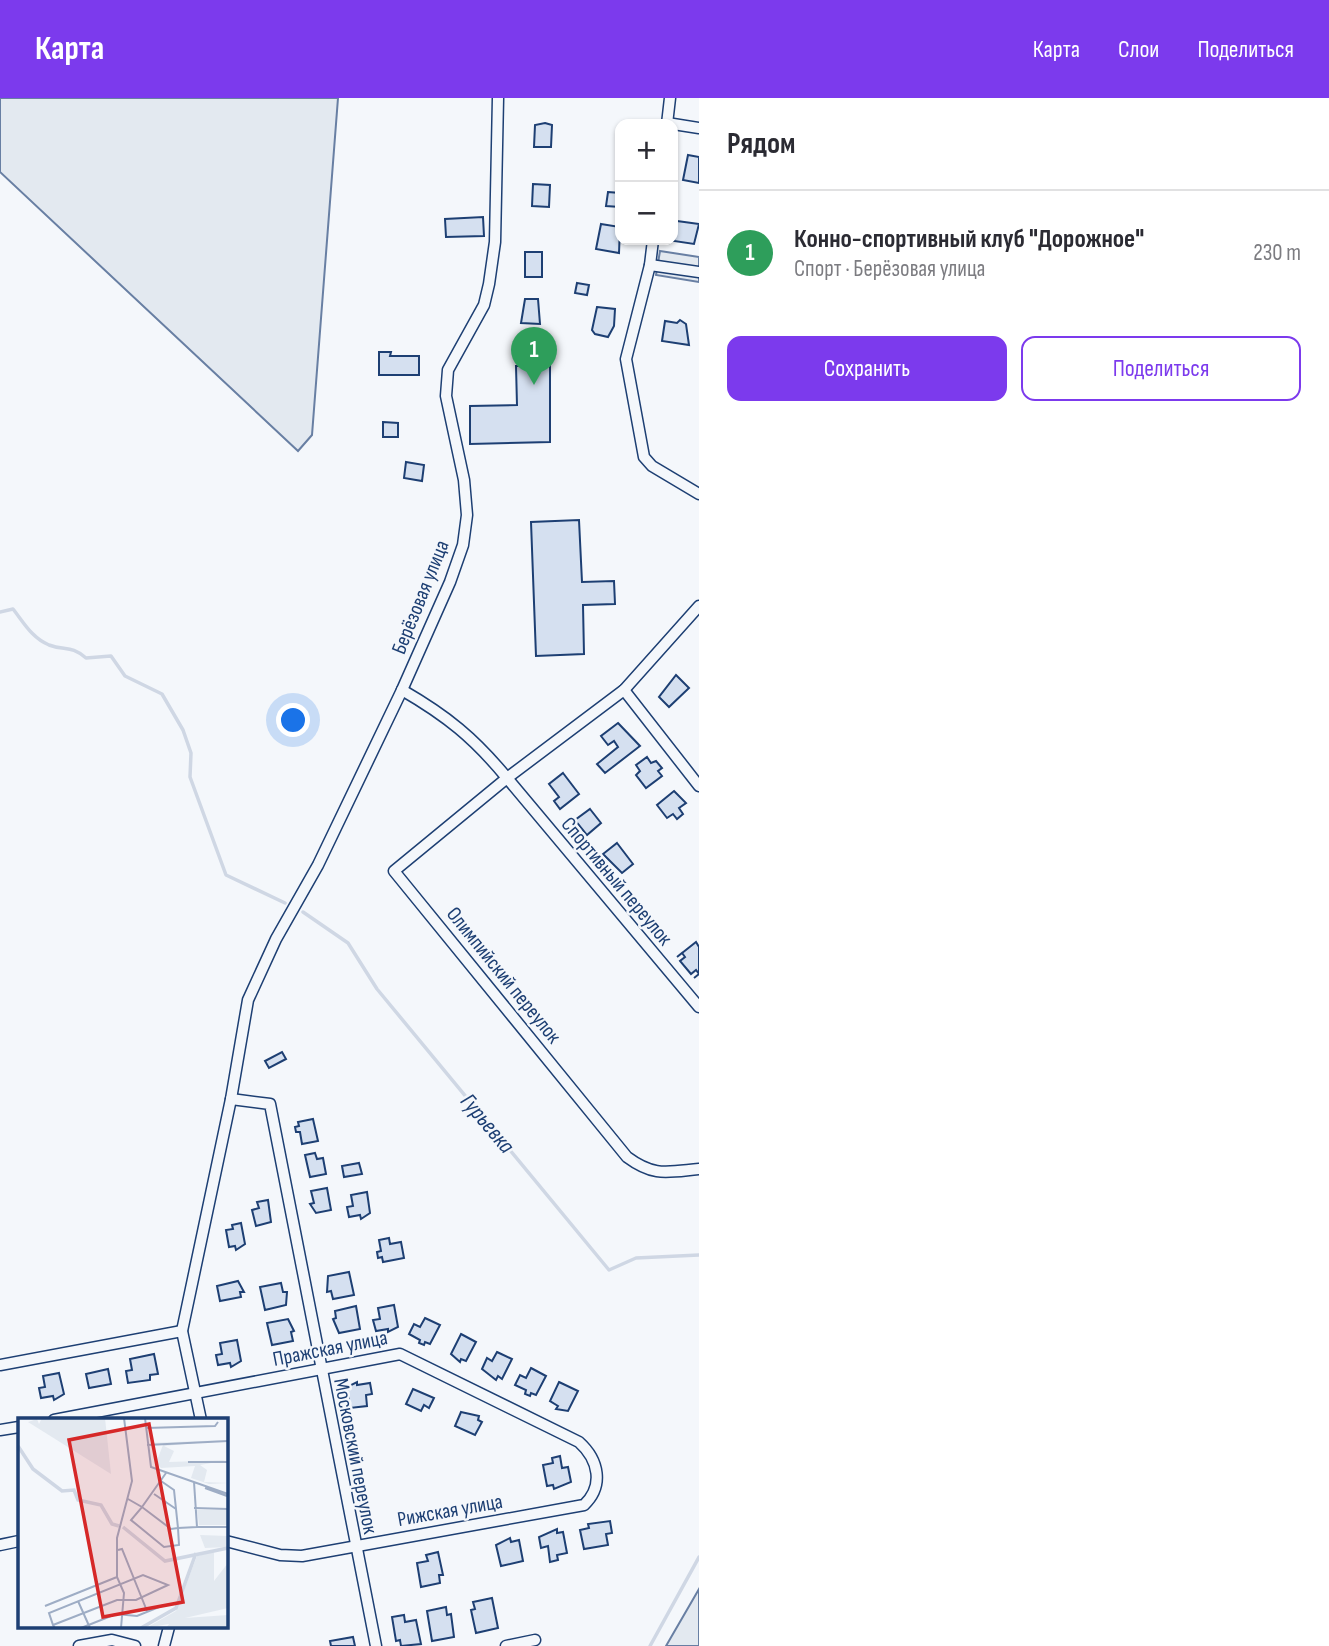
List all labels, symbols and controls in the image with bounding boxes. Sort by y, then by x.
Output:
text: Карта [35,29,104,69]
text: Карта [1033,35,1080,64]
text: Слои [1118,35,1159,64]
text: Поделиться [1197,35,1294,64]
map controls [615,119,678,245]
button: + [615,119,678,182]
text: Рядом [727,126,795,162]
button: − [615,182,678,245]
text: Конно-спортивный клуб "Дорожное" [794,224,1144,255]
text: 1 [745,239,755,267]
text: 230 m [1253,239,1301,267]
text: Спорт · Берёзовая улица [794,255,985,283]
pin: 1 [511,327,557,385]
button: Сохранить [727,336,1007,401]
button: Поделиться [1021,336,1301,401]
street label: Берёзовая улица [386,537,455,658]
your location [276,703,310,737]
street label: Спортивный переулок [556,812,678,951]
street label: Олимпийский переулок [441,902,566,1049]
water label: Гурьевка [454,1088,521,1160]
street label: Пражская улица [271,1325,389,1372]
street label: Московский переулок [328,1376,383,1536]
inset map [18,1418,228,1628]
street label: Рижская улица [396,1489,505,1532]

